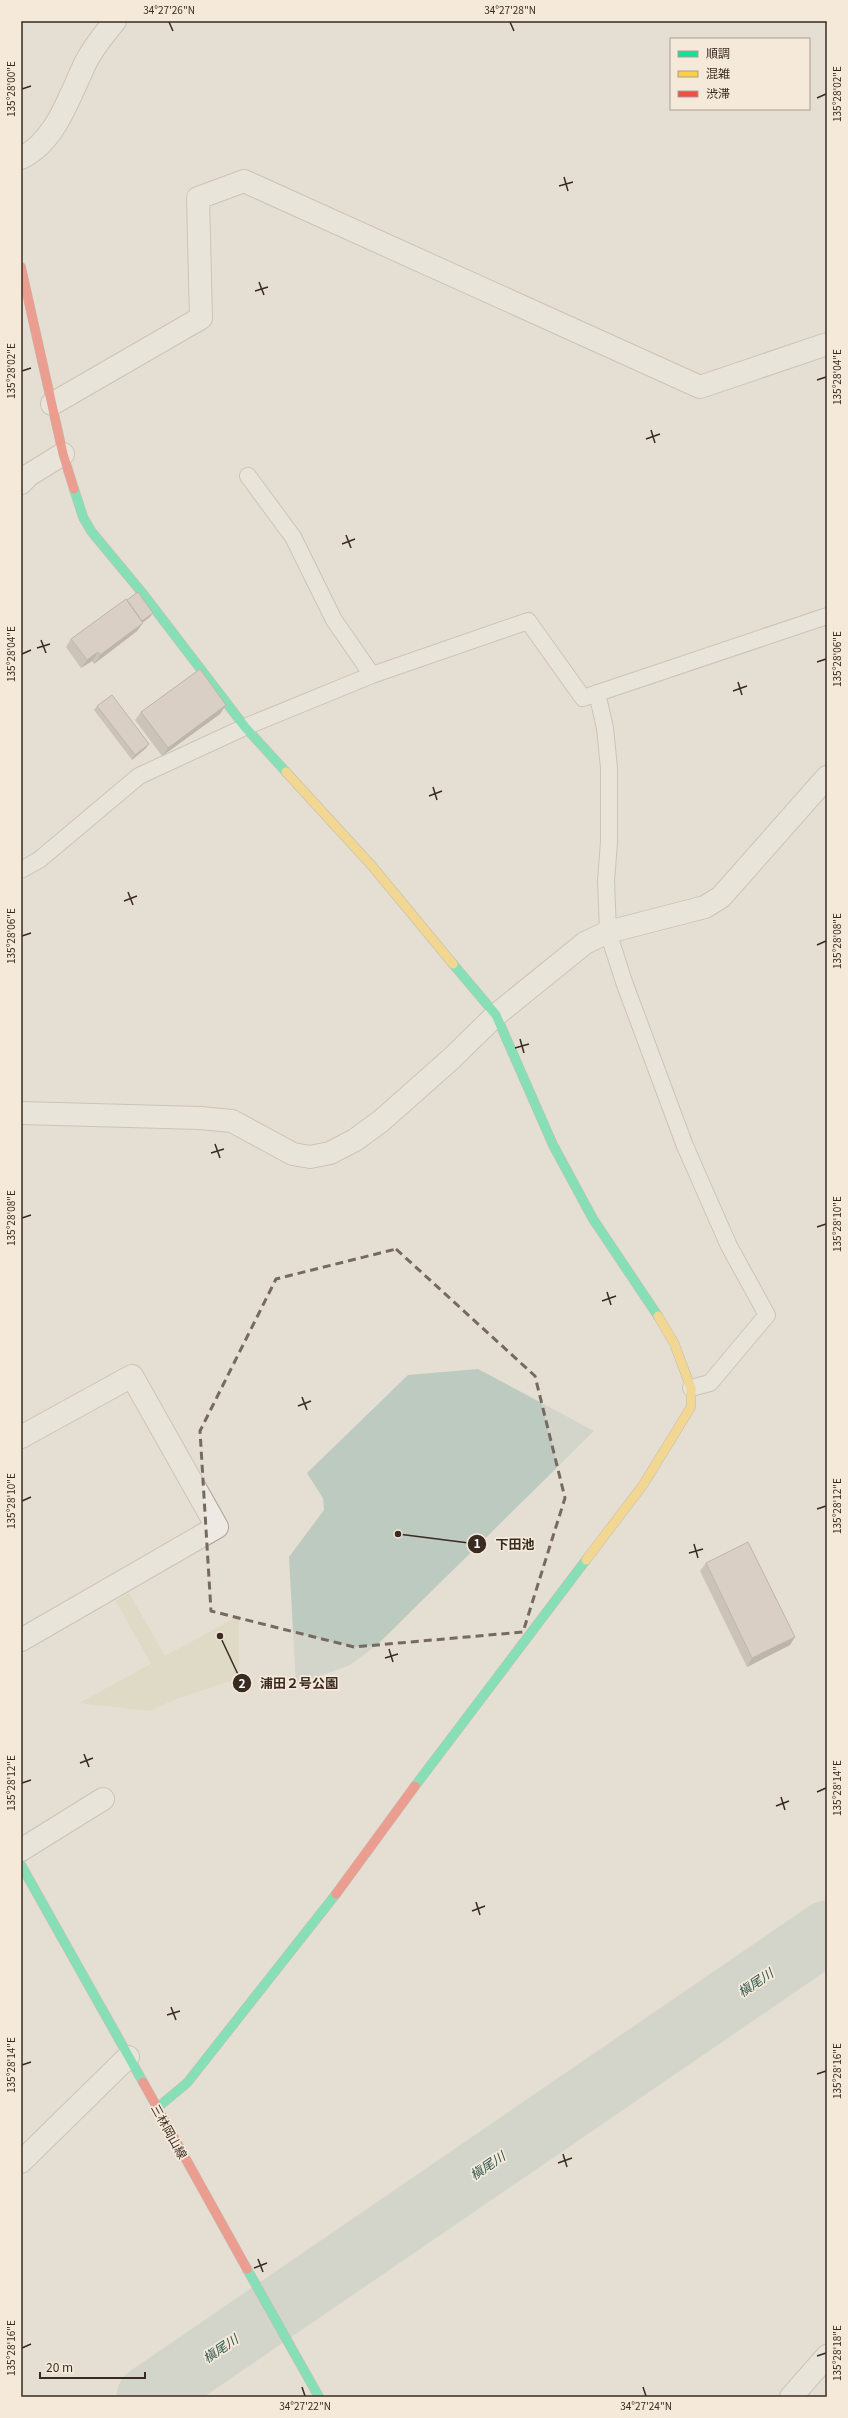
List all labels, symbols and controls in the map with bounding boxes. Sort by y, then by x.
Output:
text: 34°27'26"N [143,2,195,17]
text: 34°27'28"N [484,2,536,17]
legend [670,38,810,110]
text: 順調 [706,44,730,61]
text: 135°28'00"E [3,61,18,117]
text: 混雑 [706,64,730,81]
text: 135°28'02"E [829,66,844,122]
text: 渋滞 [706,84,730,101]
text: 135°28'02"E [3,343,18,399]
text: 135°28'04"E [829,349,844,405]
text: 135°28'04"E [3,626,18,682]
text: 135°28'06"E [829,631,844,687]
text: 135°28'06"E [3,908,18,964]
text: 135°28'08"E [829,913,844,969]
text: 135°28'08"E [3,1190,18,1246]
text: 135°28'10"E [829,1196,844,1252]
text: 135°28'10"E [3,1473,18,1529]
text: 135°28'12"E [829,1478,844,1534]
callout: 下田池 [467,1532,542,1557]
text: 1 [473,1534,481,1551]
text: 下田池 [495,1534,535,1553]
callout: 浦田２号公園 [232,1671,346,1696]
text: 浦田２号公園 [260,1673,338,1692]
text: 2 [238,1674,246,1691]
text: 135°28'12"E [3,1755,18,1811]
text: 135°28'14"E [829,1760,844,1816]
water label: 槇尾川 [734,1962,778,2001]
text: 135°28'14"E [3,2037,18,2093]
text: 135°28'16"E [829,2043,844,2099]
street label: 三林岡山線 [148,2101,192,2161]
water label: 槇尾川 [466,2145,510,2184]
text: 135°28'16"E [3,2320,18,2376]
text: 135°28'18"E [829,2325,844,2381]
water label: 槇尾川 [199,2328,243,2367]
scale bar [40,2354,145,2380]
text: 20 m [46,2358,73,2375]
text: 34°27'22"N [279,2398,331,2413]
text: 34°27'24"N [620,2398,672,2413]

